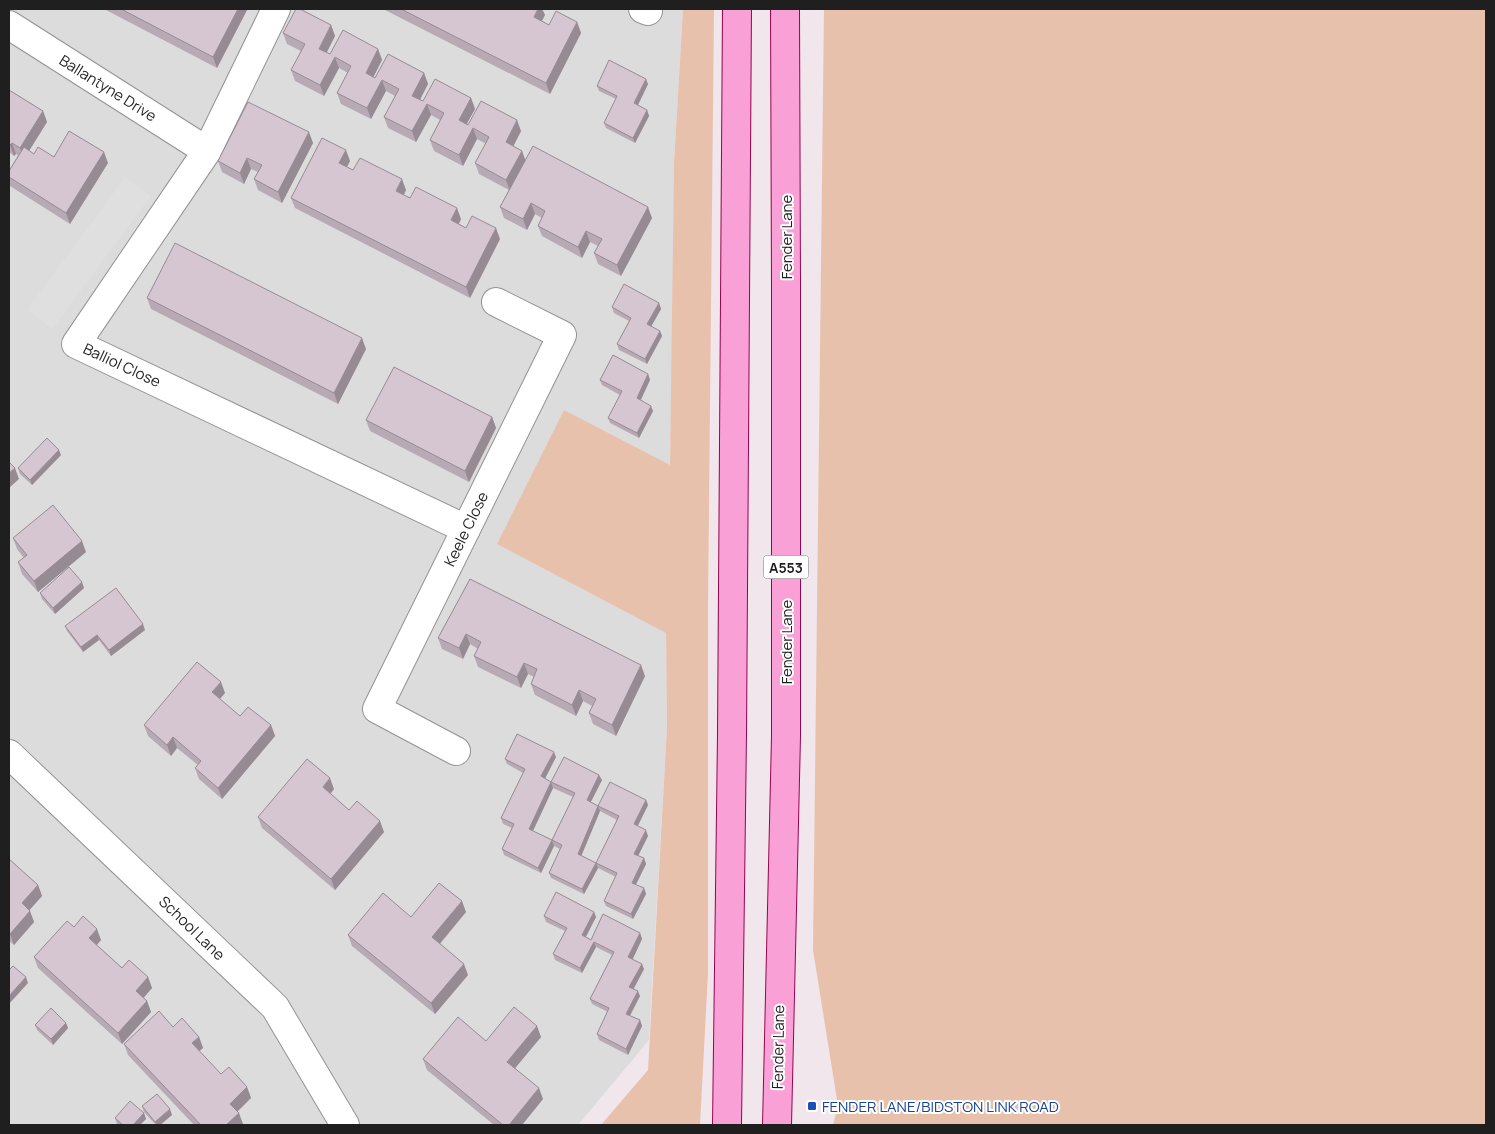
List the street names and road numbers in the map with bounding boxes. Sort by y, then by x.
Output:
street label: Ballantyne Drive [55,50,161,126]
street label: Fender Lane [776,195,797,279]
street label: Balliol Close [80,338,164,392]
street label: Keele Close [439,488,493,570]
road number: A553 [764,556,808,578]
street label: Fender Lane [776,600,797,684]
street label: School Lane [154,891,230,965]
street label: Fender Lane [767,1004,789,1089]

